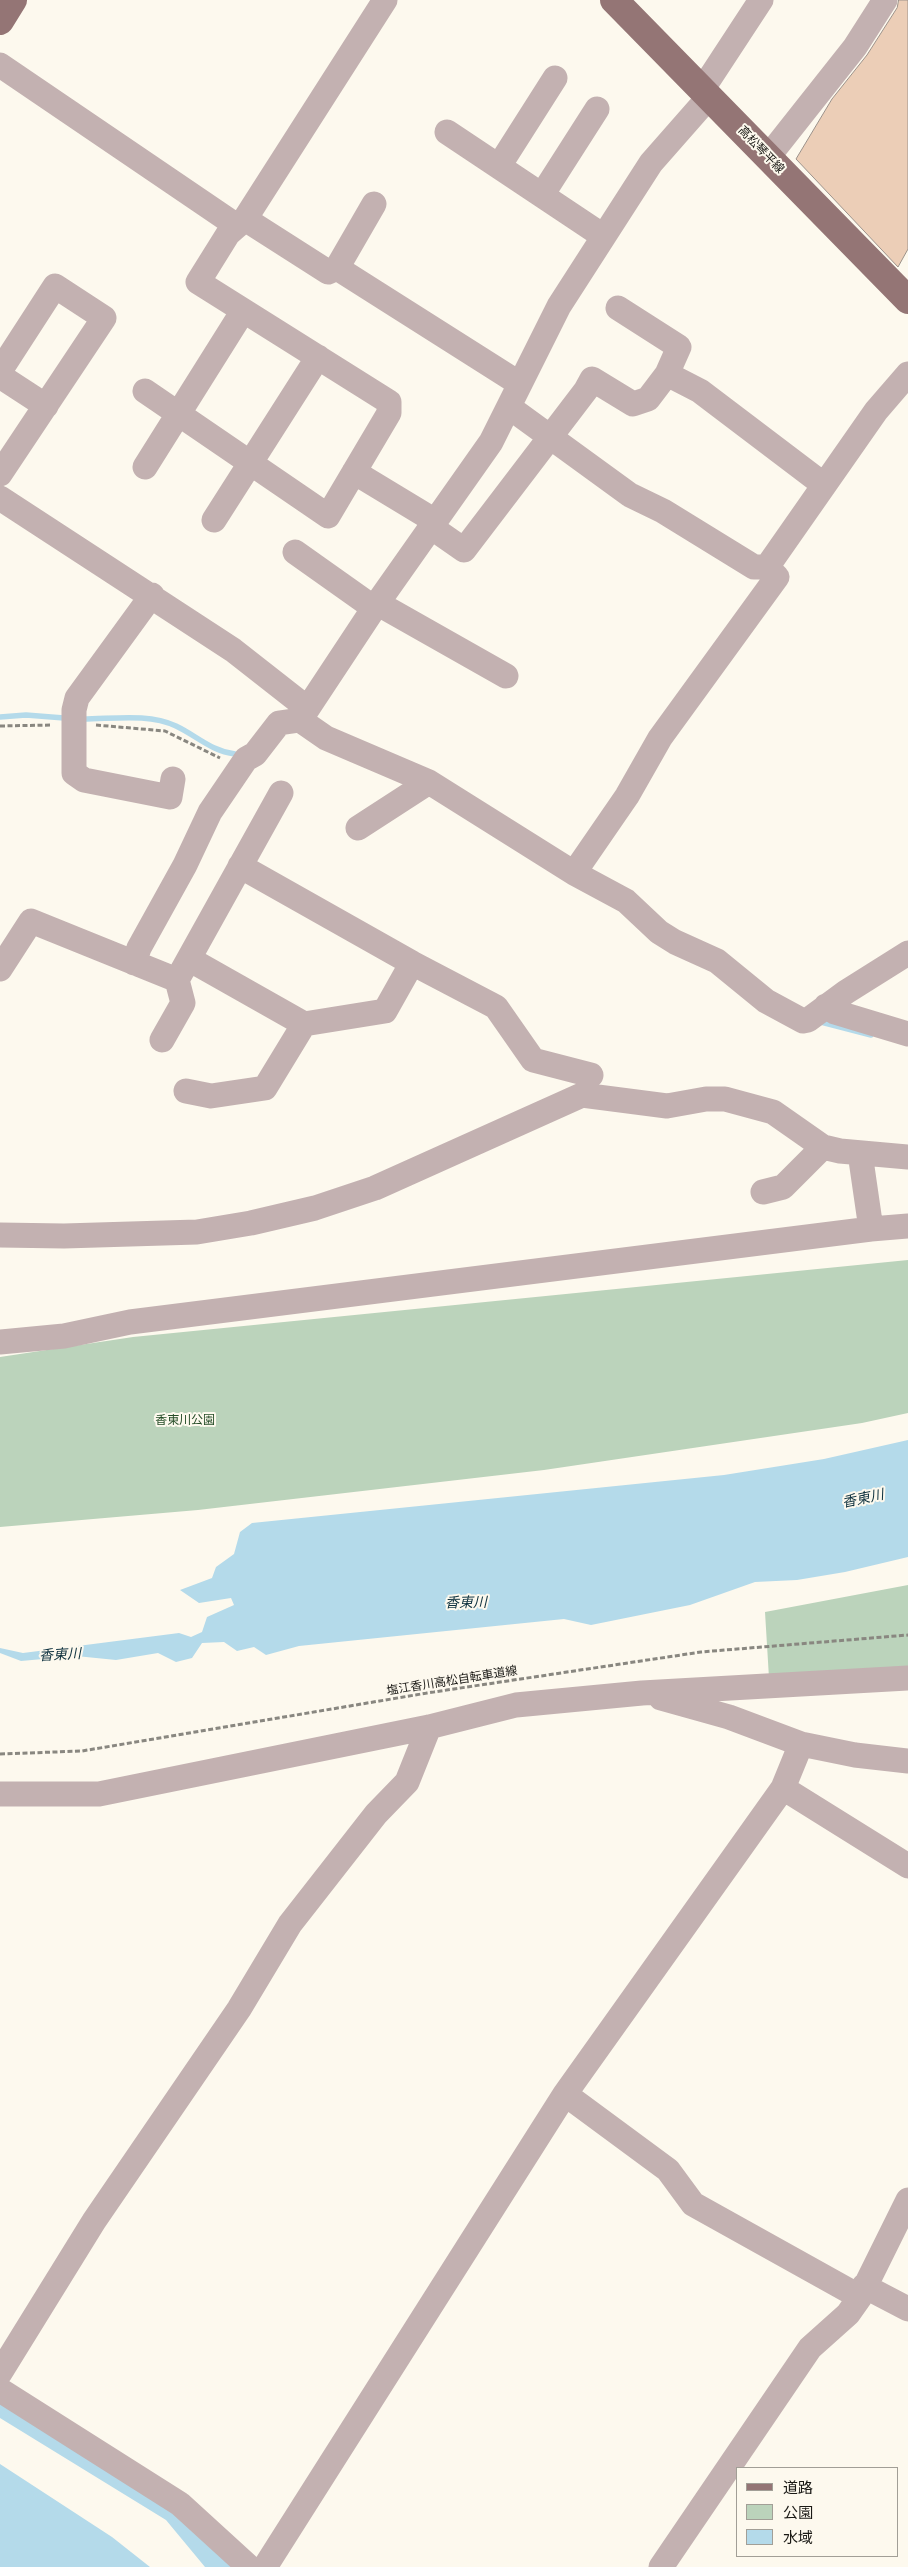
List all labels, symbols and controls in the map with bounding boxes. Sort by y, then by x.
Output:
street label: 高松琴平線 [735,123,787,177]
park label: 香東川公園 [155,1414,215,1428]
water label: 香東川 [841,1486,885,1512]
water label: 香東川 [445,1594,487,1612]
water label: 香東川 [39,1646,81,1664]
street label: 塩江香川高松自転車道線 [386,1664,518,1698]
legend [736,2467,898,2557]
text: 道路 [783,2479,813,2497]
text: 公園 [783,2504,813,2522]
text: 水域 [783,2529,813,2547]

